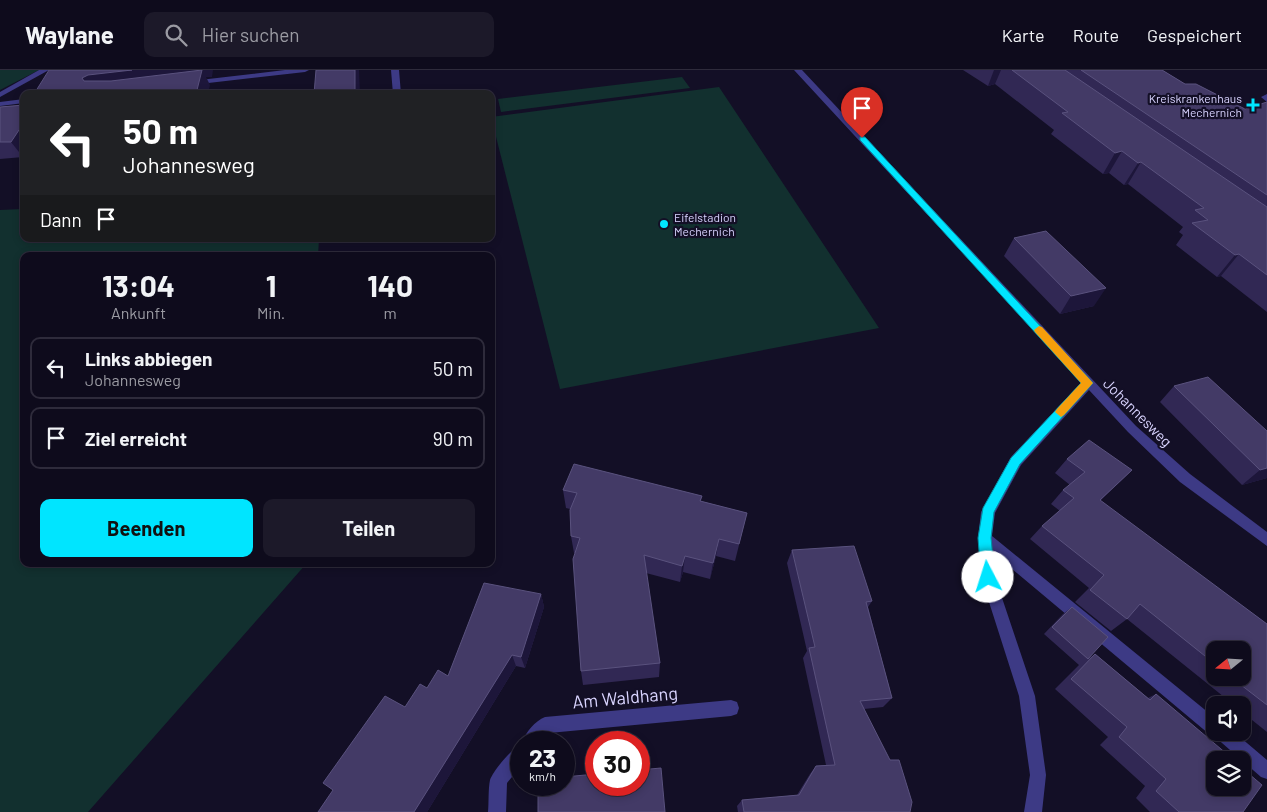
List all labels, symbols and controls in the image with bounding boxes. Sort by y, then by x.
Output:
search box [144,12,494,57]
text: Waylane [25,20,114,49]
icon: search [162,21,190,49]
text: Hier suchen [202,23,300,46]
text: Karte [1002,24,1045,46]
text: Route [1073,24,1119,46]
text: Gespeichert [1147,24,1242,46]
pin [841,87,883,138]
place label: Kreiskrankenhaus Mechernich [1149,91,1242,119]
icon: arrive [848,94,876,122]
marker: Kreiskrankenhaus Mechernich [1246,98,1260,112]
text: 50 m [123,109,198,151]
icon: left [40,110,105,175]
text: Johannesweg [123,151,255,177]
icon: arrive [92,205,120,233]
text: Dann [40,208,82,231]
place label: Eifelstadion Mechernich [674,210,736,238]
marker: Eifelstadion Mechernich [658,218,670,230]
text: 13:04 [102,267,175,303]
text: 1 [266,267,276,303]
text: 140 [367,267,413,303]
text: Ankunft [111,303,166,322]
text: Min. [257,303,285,322]
text: m [383,303,397,322]
text: Links abbiegen [85,347,212,370]
icon: left [42,354,70,382]
text: 50 m [433,357,473,380]
text: Johannesweg [85,370,181,389]
street label: Johannesweg [1100,374,1176,450]
icon: arrive [42,424,70,452]
text: Ziel erreicht [85,427,187,450]
text: 90 m [433,427,473,450]
button: Beenden [40,499,253,557]
button: Teilen [263,499,475,557]
position arrow [961,550,1013,602]
north arrow [1206,641,1251,686]
map controls [1206,641,1251,796]
street label: Am Waldhang [571,681,679,713]
button: sound [1206,696,1251,741]
speed limit sign: 30 [585,731,650,796]
text: 23 [529,742,556,772]
button: layers [1206,751,1251,796]
text: km/h [529,769,556,783]

